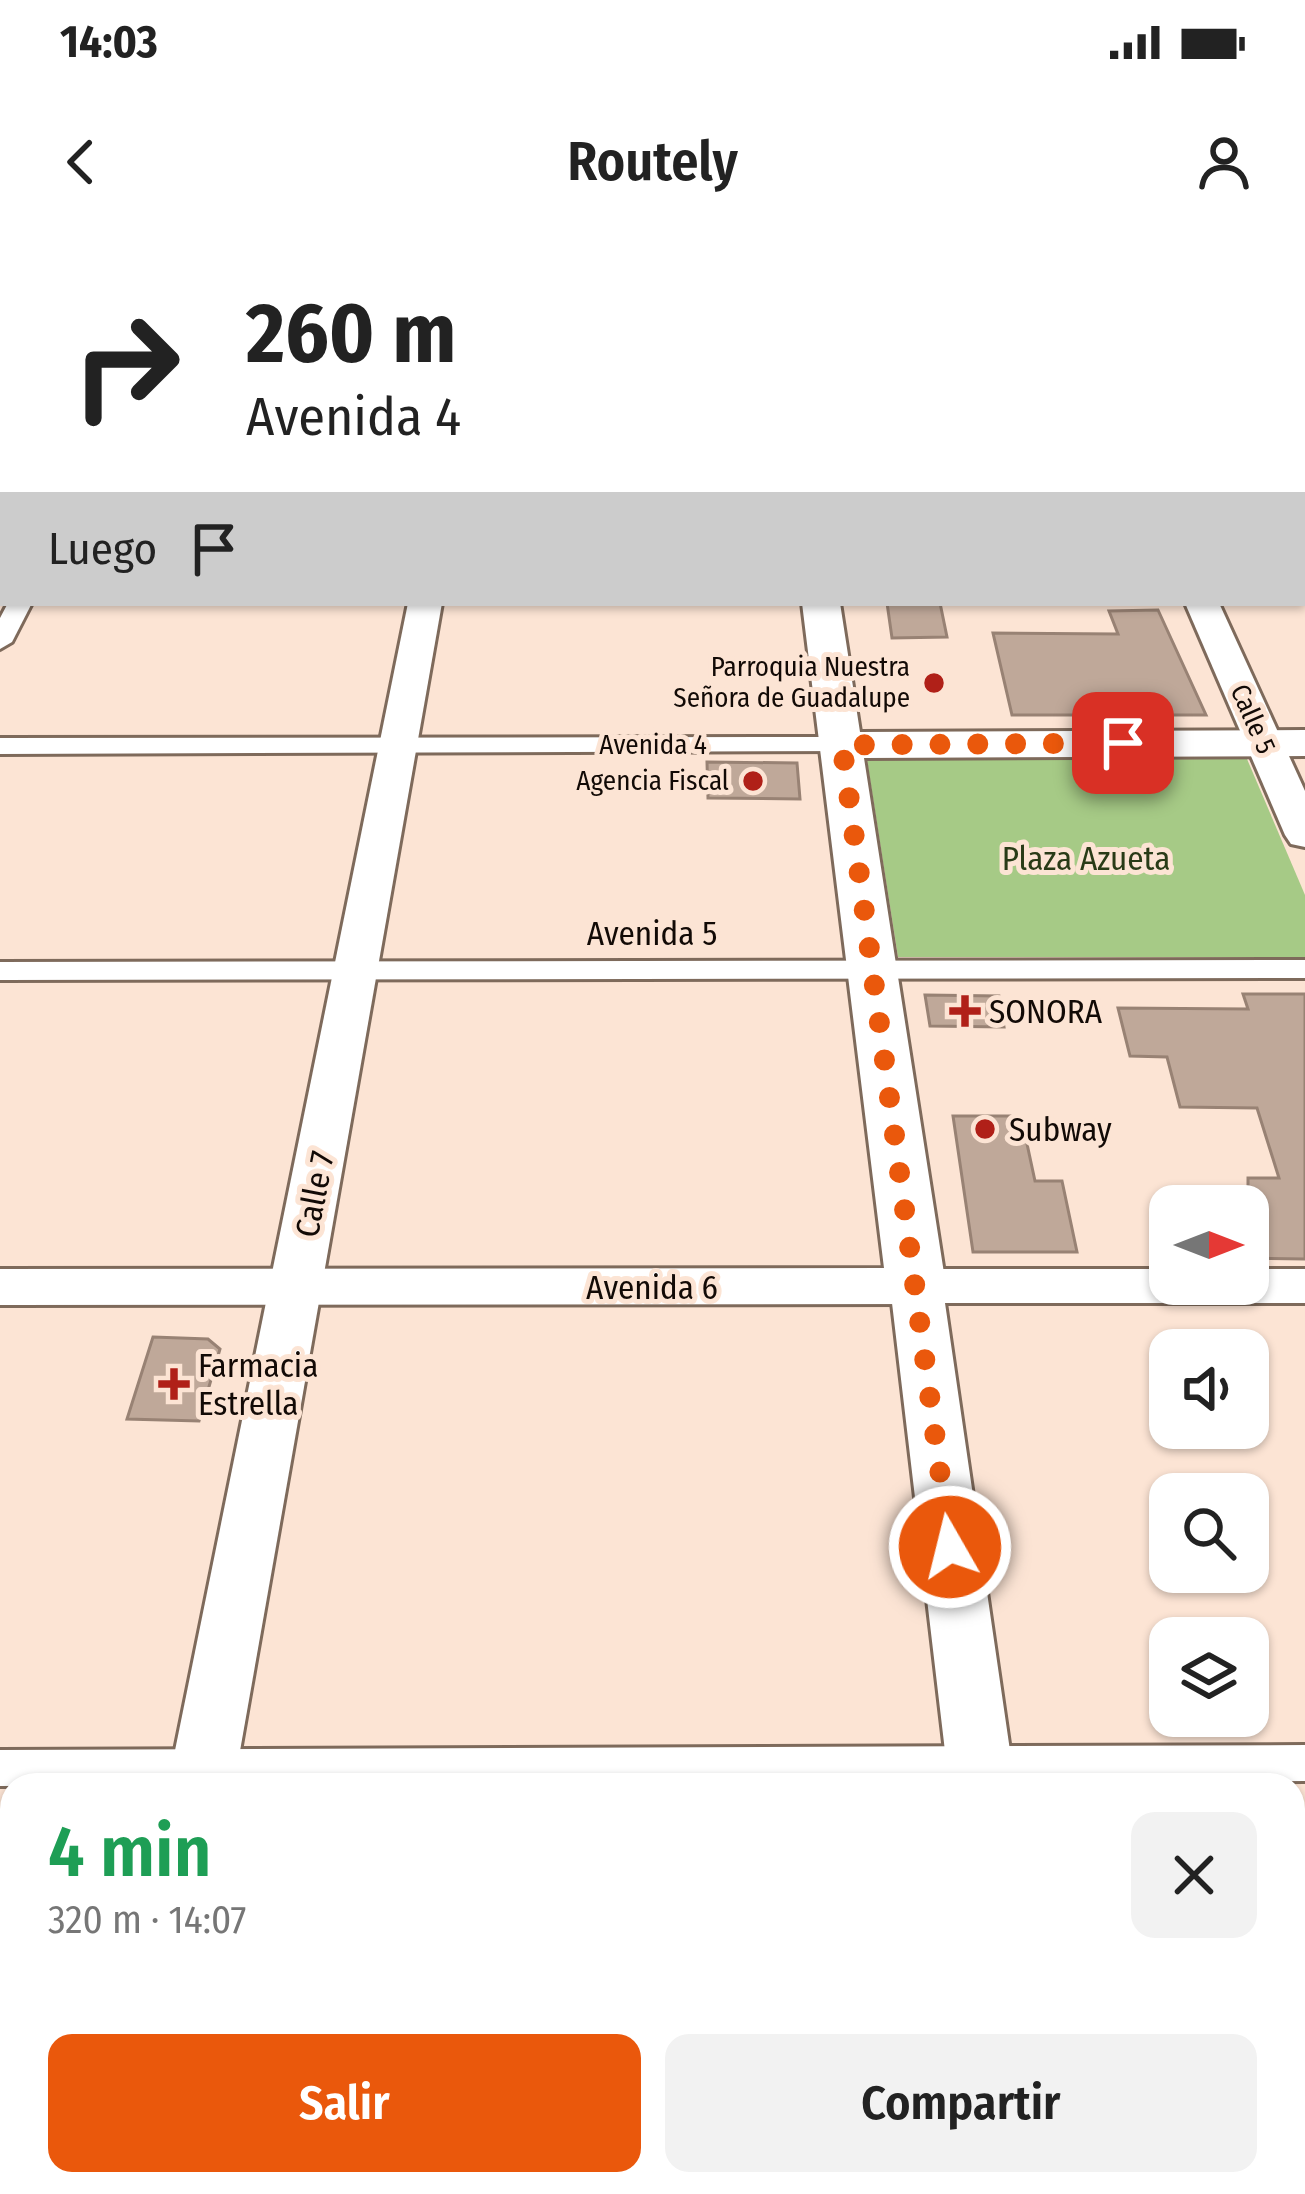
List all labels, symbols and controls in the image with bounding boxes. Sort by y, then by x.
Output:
text: 14:03 [60,15,158,69]
icon: back [48,129,114,195]
icon: person [1191,129,1257,195]
text: Routely [567,130,738,194]
text: 260 m [246,283,456,384]
icon: right [48,288,204,444]
text: Avenida 4 [246,385,461,449]
icon: arrive [181,516,247,582]
text: Luego [48,522,157,576]
place label: Parroquia Nuestra Señora de Guadalupe [673,651,910,714]
marker: Parroquia Nuestra Señora de Guadalupe [921,670,947,696]
street label: Calle 5 [1224,679,1282,759]
pin [1072,692,1174,794]
icon: arrive [1090,710,1156,776]
street label: Avenida 4 [599,729,707,761]
place label: Agencia Fiscal [576,765,729,797]
marker: Agencia Fiscal [740,768,766,794]
park label: Plaza Azueta [1002,839,1170,879]
street label: Avenida 5 [587,914,717,954]
place label: SONORA [989,992,1103,1032]
marker: SONORA [952,998,978,1024]
place label: Subway [1009,1110,1112,1150]
marker: Subway [972,1116,998,1142]
street label: Calle 7 [287,1148,343,1241]
north arrow [1149,1185,1269,1305]
map controls [1149,1185,1269,1737]
street label: Avenida 6 [586,1268,718,1308]
button: sound [1149,1329,1269,1449]
place label: Farmacia Estrella [198,1346,318,1424]
marker: Farmacia Estrella [161,1371,187,1397]
button: search [1149,1473,1269,1593]
position arrow [887,1484,1013,1610]
button: layers [1149,1617,1269,1737]
text: 4 min [48,1809,211,1895]
button: close [1131,1812,1257,1938]
text: 320 m · 14:07 [48,1897,246,1943]
button: Salir [48,2034,641,2172]
button: Compartir [665,2034,1257,2172]

